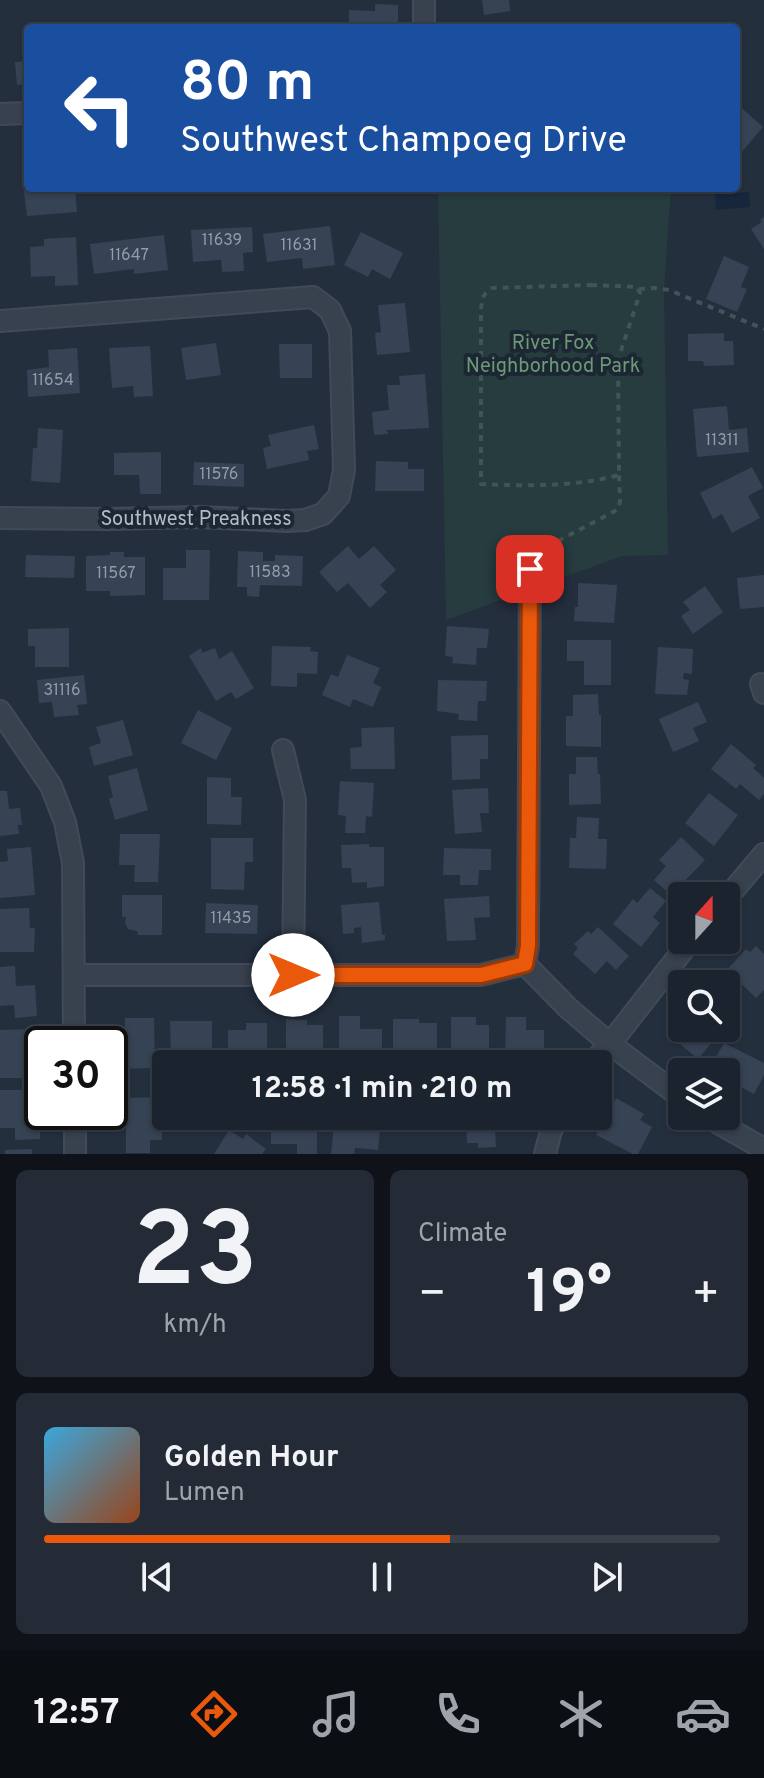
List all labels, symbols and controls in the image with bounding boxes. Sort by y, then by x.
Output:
text: 80 m [180,50,314,120]
icon: left [48,56,152,160]
text: Southwest Champoeg Drive [180,119,627,165]
house number: 11639 [202,231,242,251]
house number: 11631 [280,236,318,256]
house number: 11647 [109,246,149,266]
park label: River Fox Neighborhood Park [466,331,640,380]
house number: 11654 [32,371,74,391]
house number: 11311 [705,431,739,451]
house number: 11576 [200,465,238,485]
street label: Southwest Preakness [100,507,292,533]
pin [496,535,564,603]
icon: arrive [508,547,552,591]
house number: 11583 [249,563,291,583]
house number: 11567 [96,564,136,584]
house number: 31116 [43,681,81,701]
north arrow [668,882,740,954]
map controls [668,882,740,1130]
house number: 11435 [210,909,252,929]
position arrow [251,933,335,1017]
button: search [668,970,740,1042]
speed limit sign: 30 [24,1026,128,1130]
button: layers [668,1058,740,1130]
text: 12:58 · 1 min · 210 m [252,1071,512,1108]
text: 23 [132,1191,258,1323]
text: Climate [418,1218,507,1251]
text: 19° [526,1258,612,1334]
text: − [418,1268,446,1324]
text: + [692,1268,720,1324]
text: km/h [163,1309,227,1342]
text: Golden Hour [164,1440,338,1477]
text: Lumen [164,1477,245,1510]
icon: previous [135,1555,179,1599]
icon: pause [360,1555,404,1599]
icon: next [585,1555,629,1599]
icon: directions [186,1686,242,1742]
icon: music [308,1686,364,1742]
icon: phone [430,1686,486,1742]
icon: climate [553,1686,609,1742]
icon: car [675,1686,731,1742]
text: 12:57 [33,1691,120,1737]

